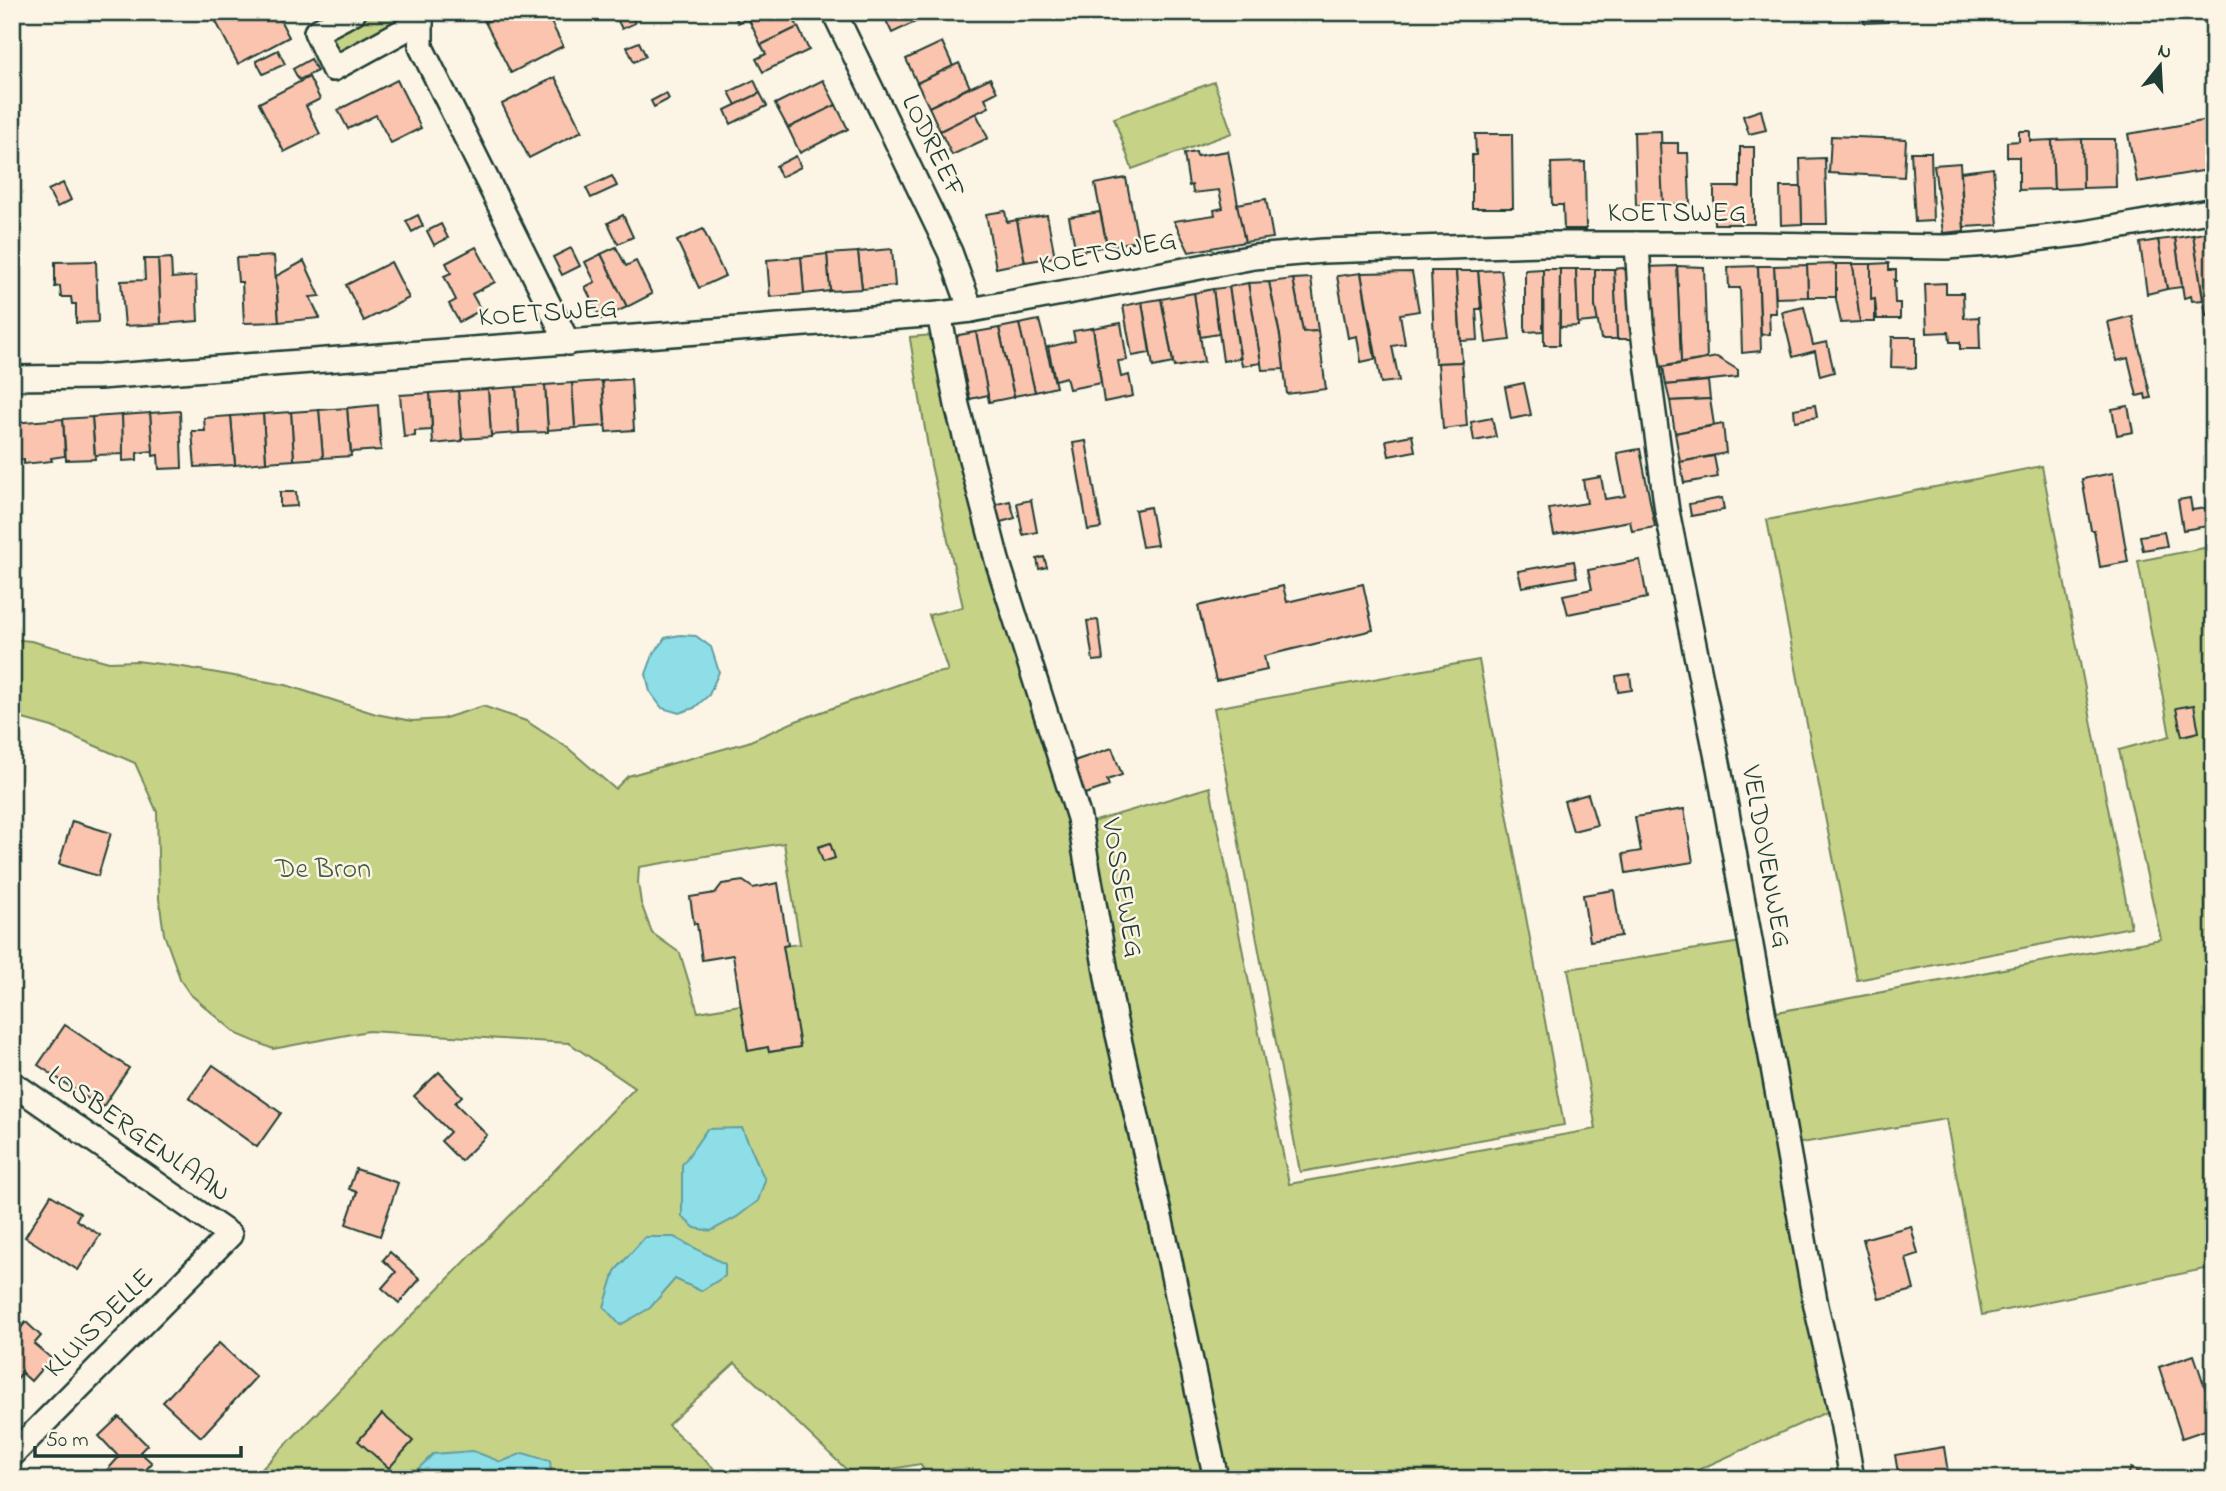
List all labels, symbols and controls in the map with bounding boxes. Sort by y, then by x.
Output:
north arrow [2124,32,2194,102]
text: N [2154,37,2175,67]
street label: LODREEF [889,88,975,206]
street label: KOETSWEG [1607,194,1747,235]
street label: KOETSWEG [1036,221,1180,287]
street label: KOETSWEG [477,289,619,339]
street label: VELDOVENWEG [1729,762,1801,952]
street label: VOSSEWEG [1088,814,1153,961]
park label: De Bron [274,850,371,891]
street label: LOSBERGENLAAN [38,1056,238,1214]
street label: KLUISDELLE [36,1260,164,1388]
scale bar [35,1414,242,1458]
text: 50 m [46,1426,89,1456]

